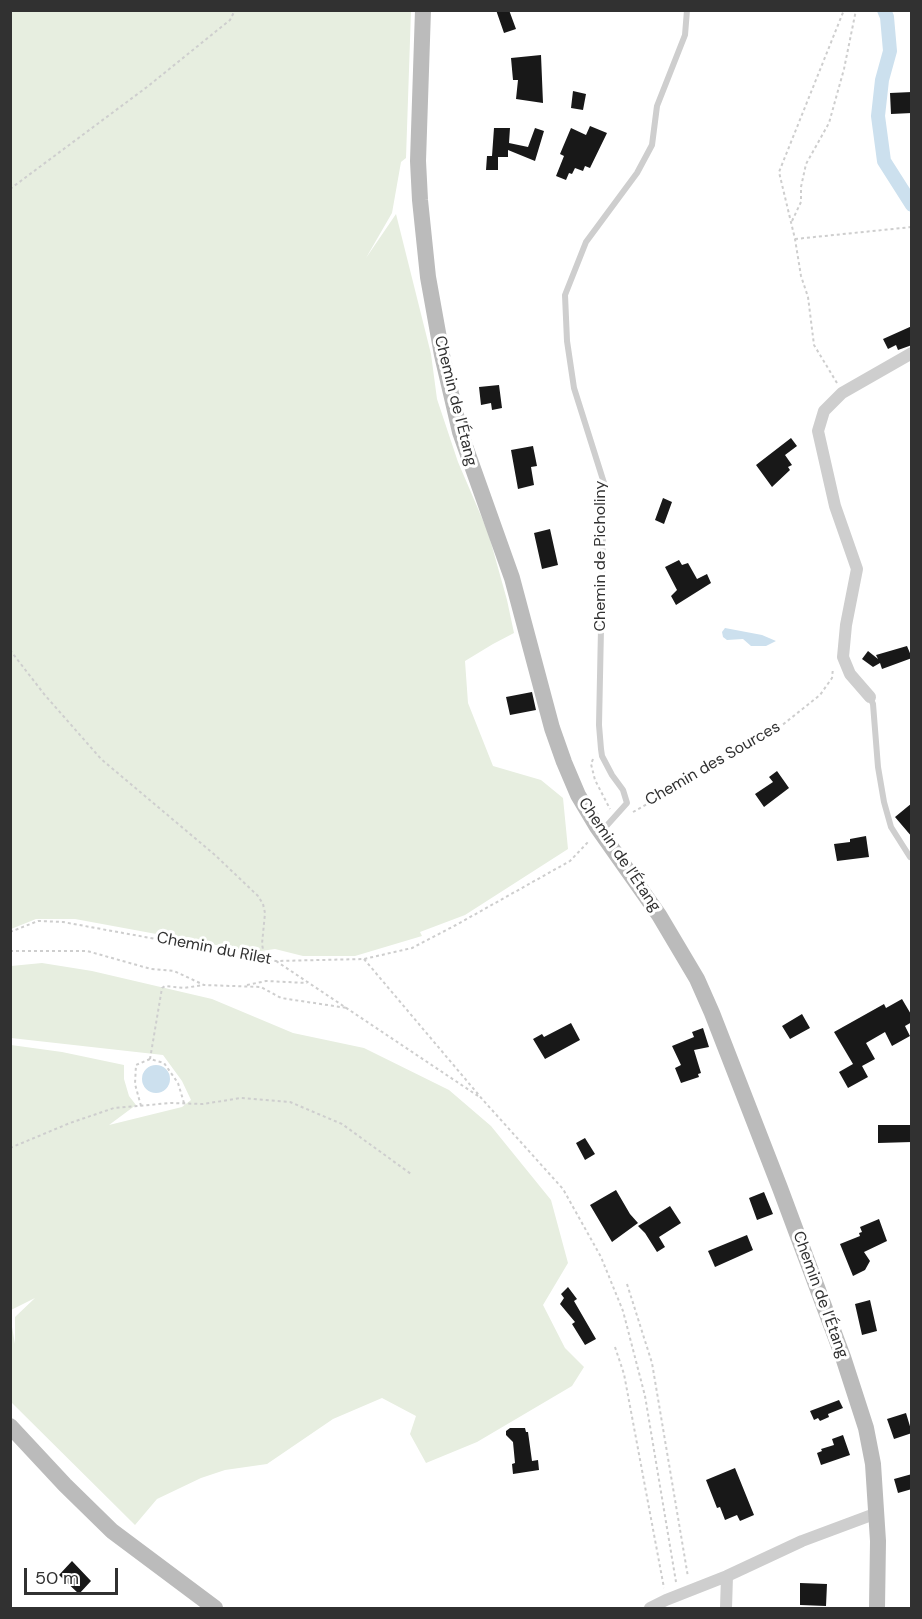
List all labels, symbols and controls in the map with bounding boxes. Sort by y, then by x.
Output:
street label: Chemin de l’Étang [430,334,480,468]
street label: Chemin de Picholiny [591,481,611,631]
street label: Chemin des Sources [642,718,784,810]
street label: Chemin de l’Étang [574,794,664,916]
street label: Chemin du Rilet [155,928,273,970]
street label: Chemin de l’Étang [788,1229,852,1361]
scale bar [27,1556,122,1594]
text: 50 m [35,1566,79,1590]

